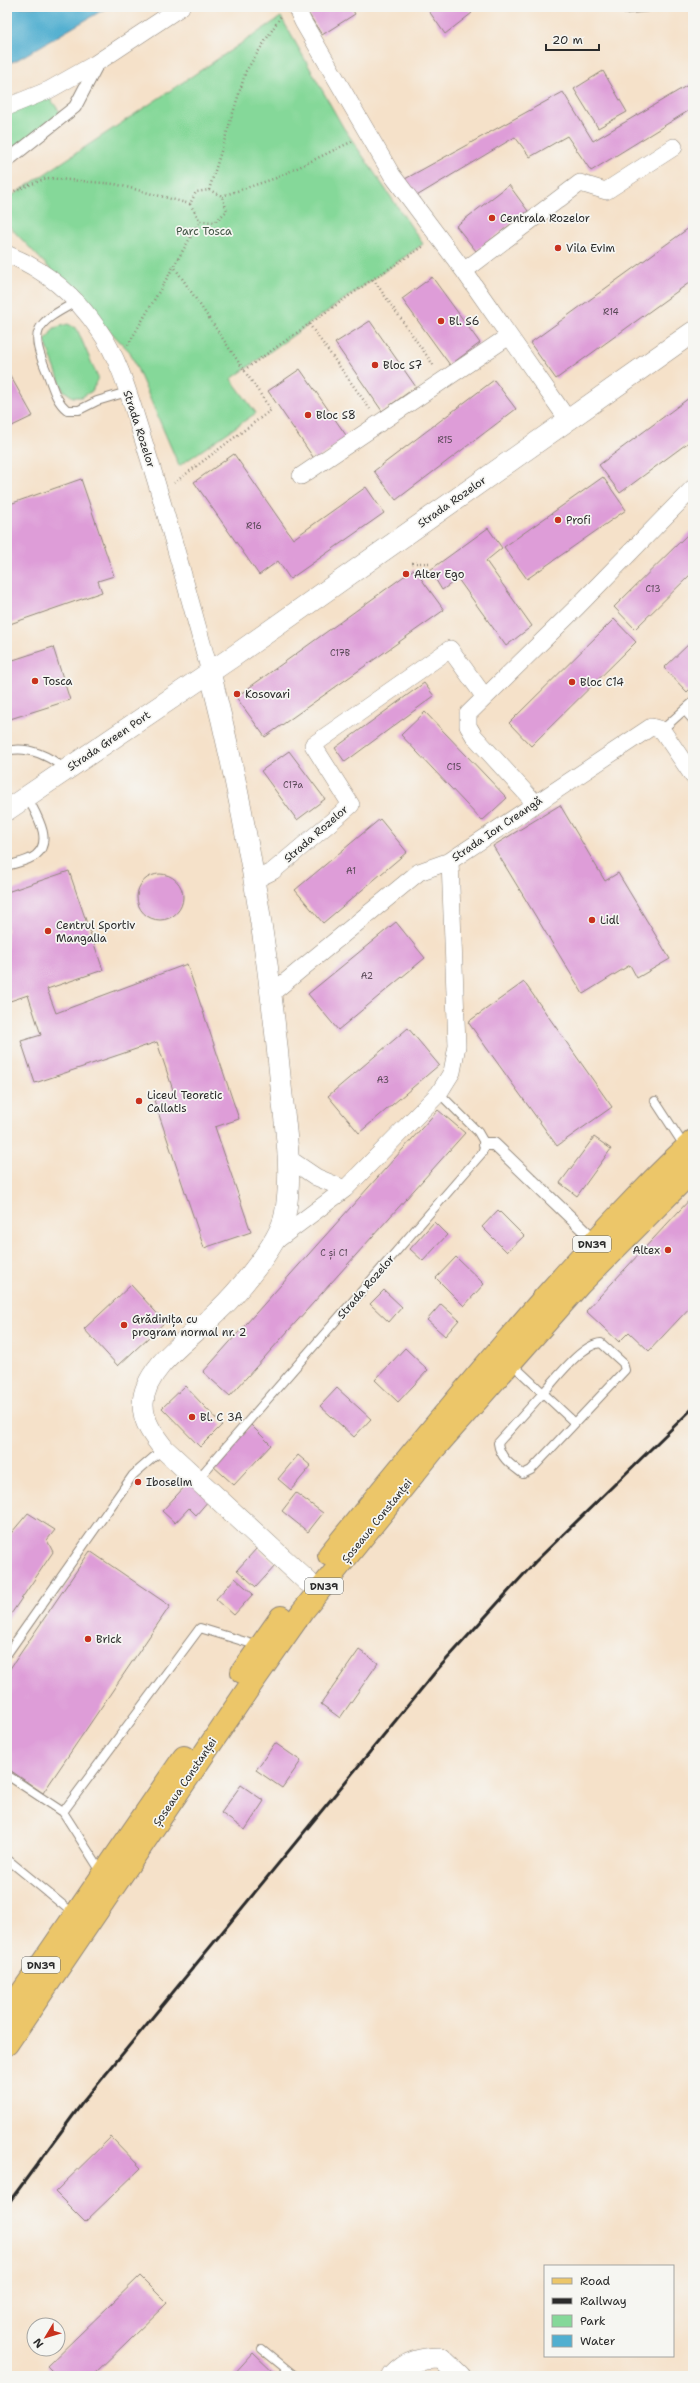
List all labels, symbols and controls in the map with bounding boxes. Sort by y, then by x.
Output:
scale bar [546,26,599,52]
text: 20 m [552,32,583,48]
place label: Centrala Rozelor [500,211,590,226]
marker: Centrala Rozelor [487,213,497,223]
park label: Parc Tosca [176,224,232,239]
place label: Vila Evim [566,241,615,256]
marker: Vila Evim [553,243,563,253]
house number: R14 [603,306,619,318]
place label: Bl. S6 [449,314,479,329]
marker: Bl. S6 [436,316,446,326]
place label: Bloc S7 [383,358,423,373]
marker: Bloc S7 [370,360,380,370]
street label: Strada Rozelor [119,388,159,470]
place label: Bloc S8 [316,408,356,423]
marker: Bloc S8 [303,410,313,420]
house number: R15 [437,434,453,446]
street label: Strada Rozelor [415,473,489,531]
place label: Profi [566,513,591,528]
marker: Profi [553,515,563,525]
house number: R16 [246,520,262,532]
place label: Alter Ego [414,567,465,582]
marker: Alter Ego [401,569,411,579]
house number: C13 [646,583,660,595]
house number: C17B [330,647,350,659]
place label: Tosca [43,674,73,689]
place label: Bloc C14 [580,675,624,690]
marker: Tosca [30,676,40,686]
marker: Bloc C14 [567,677,577,687]
place label: Kosovari [245,687,290,702]
marker: Kosovari [232,689,242,699]
street label: Strada Green Port [64,707,154,774]
house number: C15 [447,761,461,773]
house number: C17a [283,779,303,791]
street label: Strada Ion Creangă [449,793,545,865]
street label: Strada Rozelor [281,802,351,866]
house number: A1 [346,865,356,877]
place label: Lidl [600,913,620,928]
marker: Lidl [587,915,597,925]
place label: Centrul Sportiv Mangalia [56,918,135,946]
marker: Centrul Sportiv Mangalia [43,926,53,936]
house number: A2 [361,970,373,982]
house number: A3 [377,1074,389,1086]
place label: Liceul Teoretic Callatis [147,1088,223,1116]
marker: Liceul Teoretic Callatis [134,1096,144,1106]
road number: DN39 [573,1236,611,1252]
place label: Altex [632,1243,660,1258]
marker: Altex [663,1245,673,1255]
house number: C și C1 [320,1247,348,1260]
street label: Strada Rozelor [334,1252,398,1322]
place label: Grădinița cu program normal nr. 2 [132,1312,247,1340]
marker: Grădinița cu program normal nr. 2 [119,1320,129,1330]
place label: Bl. C 3A [200,1410,243,1425]
marker: Bl. C 3A [187,1412,197,1422]
place label: Iboselim [146,1475,193,1490]
street label: Șoseaua Constanței [338,1476,416,1566]
marker: Iboselim [133,1477,143,1487]
road number: DN39 [305,1578,343,1594]
place label: Brick [96,1632,122,1647]
marker: Brick [83,1634,93,1644]
street label: Șoseaua Constanței [150,1735,220,1829]
road number: DN39 [22,1957,60,1973]
legend [544,2265,674,2357]
text: Road [580,2273,611,2289]
text: Railway [580,2293,627,2309]
text: Park [580,2313,606,2329]
north arrow [26,2317,66,2357]
text: Water [580,2333,616,2349]
text: N [30,2335,47,2351]

